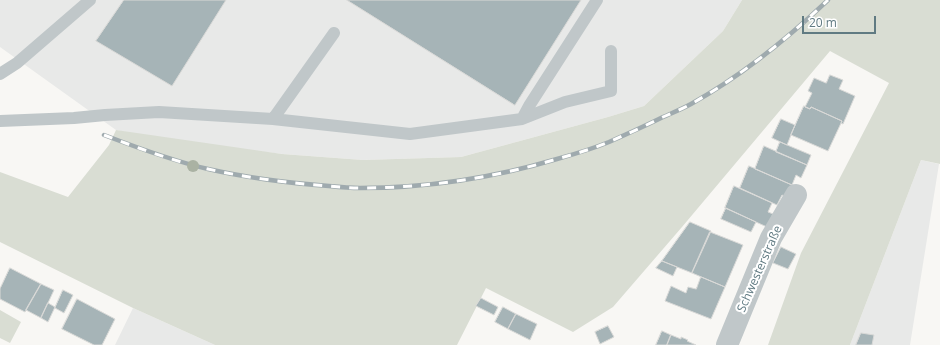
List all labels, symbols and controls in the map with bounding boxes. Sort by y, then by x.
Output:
scale bar [804,8,878,34]
text: 20 m [809,14,837,31]
street label: Schwesterstraße [734,224,786,314]

